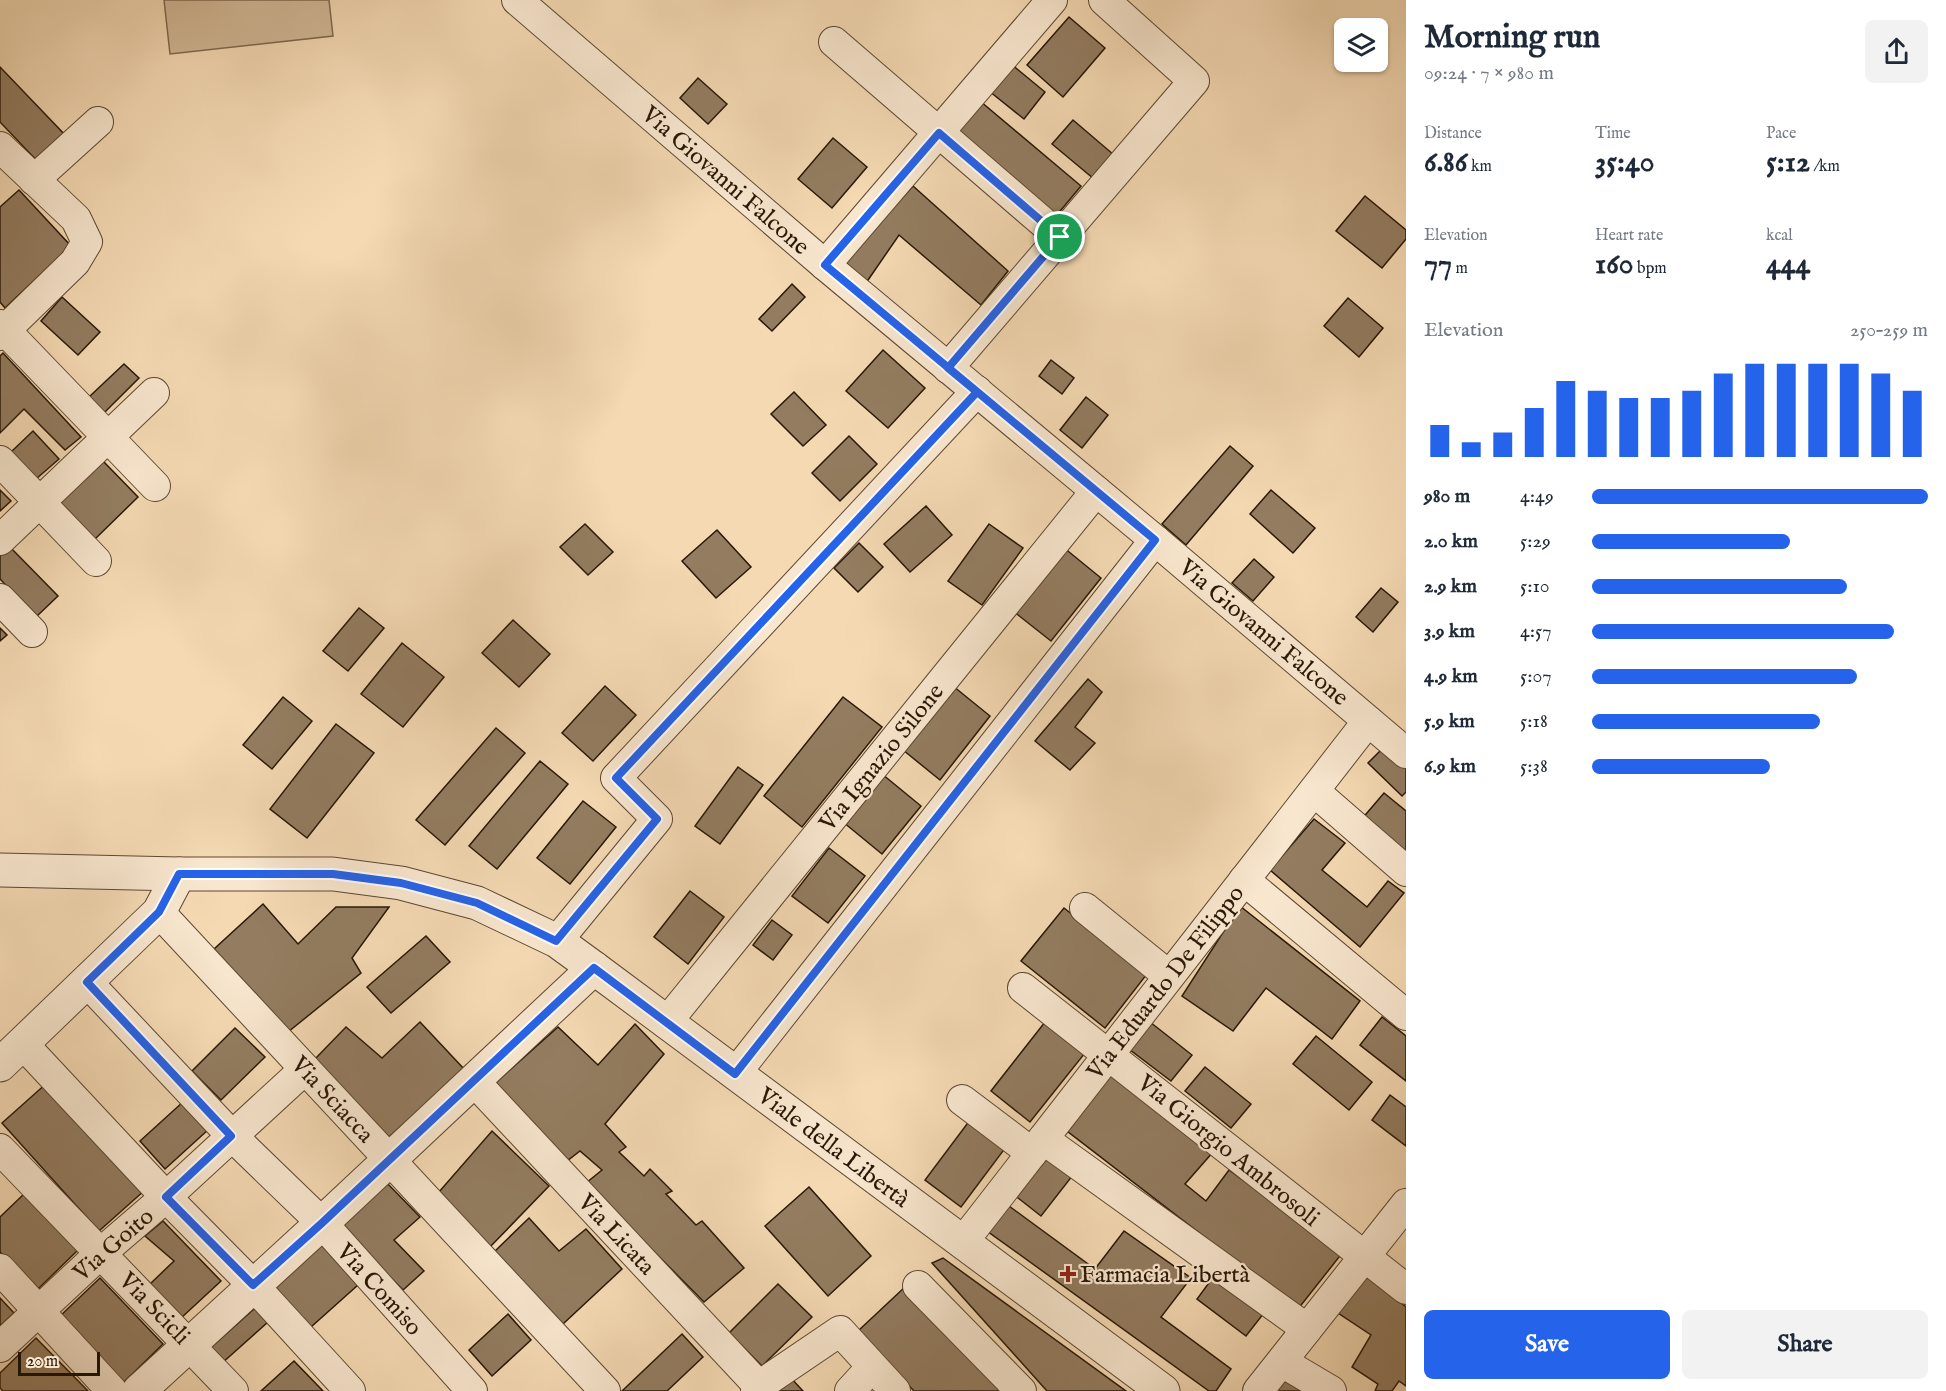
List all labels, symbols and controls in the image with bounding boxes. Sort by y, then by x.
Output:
text: Morning run [1424,17,1600,59]
map controls [1334,18,1388,72]
button: layers [1334,18,1388,72]
button: share [1865,20,1928,83]
text: 09:24 · 7 × 980 m [1424,61,1554,86]
street label: Via Giovanni Falcone [634,99,815,263]
text: Distance [1424,124,1482,144]
text: Time [1595,124,1631,144]
text: Pace [1766,124,1796,144]
text: 6.86 [1424,144,1468,182]
text: 35:40 [1595,144,1654,182]
text: 5:12 [1766,144,1810,182]
text: km [1468,157,1492,177]
text: /km [1810,157,1840,177]
pin [1034,211,1085,262]
icon: arrive [1043,220,1076,253]
text: Elevation [1424,226,1487,246]
text: Heart rate [1595,226,1663,246]
text: kcal [1766,226,1793,246]
text: 77 [1424,246,1452,284]
text: 160 [1595,246,1634,284]
text: 444 [1766,246,1810,284]
text: m [1452,259,1468,279]
text: bpm [1634,259,1667,279]
text: Elevation [1424,318,1503,343]
text: 250–259 m [1850,318,1928,343]
text: 980 m [1424,484,1470,509]
text: 4:49 [1520,484,1554,509]
text: 2.0 km [1424,529,1478,554]
text: 5:29 [1520,529,1551,554]
street label: Via Giovanni Falcone [1171,552,1354,713]
text: 2.9 km [1424,574,1477,599]
text: 5:10 [1520,574,1550,599]
text: 3.9 km [1424,619,1475,644]
text: 4:57 [1520,619,1552,644]
text: 4.9 km [1424,664,1478,689]
text: 5:07 [1520,664,1552,689]
street label: Via Ignazio Silone [812,678,951,839]
text: 5.9 km [1424,709,1475,734]
text: 5:18 [1520,709,1548,734]
text: 6.9 km [1424,754,1476,779]
text: 5:38 [1520,754,1548,779]
street label: Via Eduardo De Filippo [1080,879,1252,1087]
street label: Via Sciacca [283,1049,381,1151]
street label: Via Giorgio Ambrosoli [1130,1067,1326,1234]
street label: Viale della Libertà [750,1080,916,1216]
street label: Via Licata [570,1187,662,1283]
street label: Via Goito [66,1202,161,1289]
street label: Via Comiso [329,1236,429,1343]
place label: Farmacia Libertà [1080,1260,1251,1291]
street label: Via Scicli [111,1265,196,1352]
marker: Farmacia Libertà [1061,1267,1075,1281]
button: Save [1424,1310,1670,1379]
button: Share [1682,1310,1928,1379]
scale bar [18,1349,100,1376]
text: 20 m [27,1352,58,1372]

